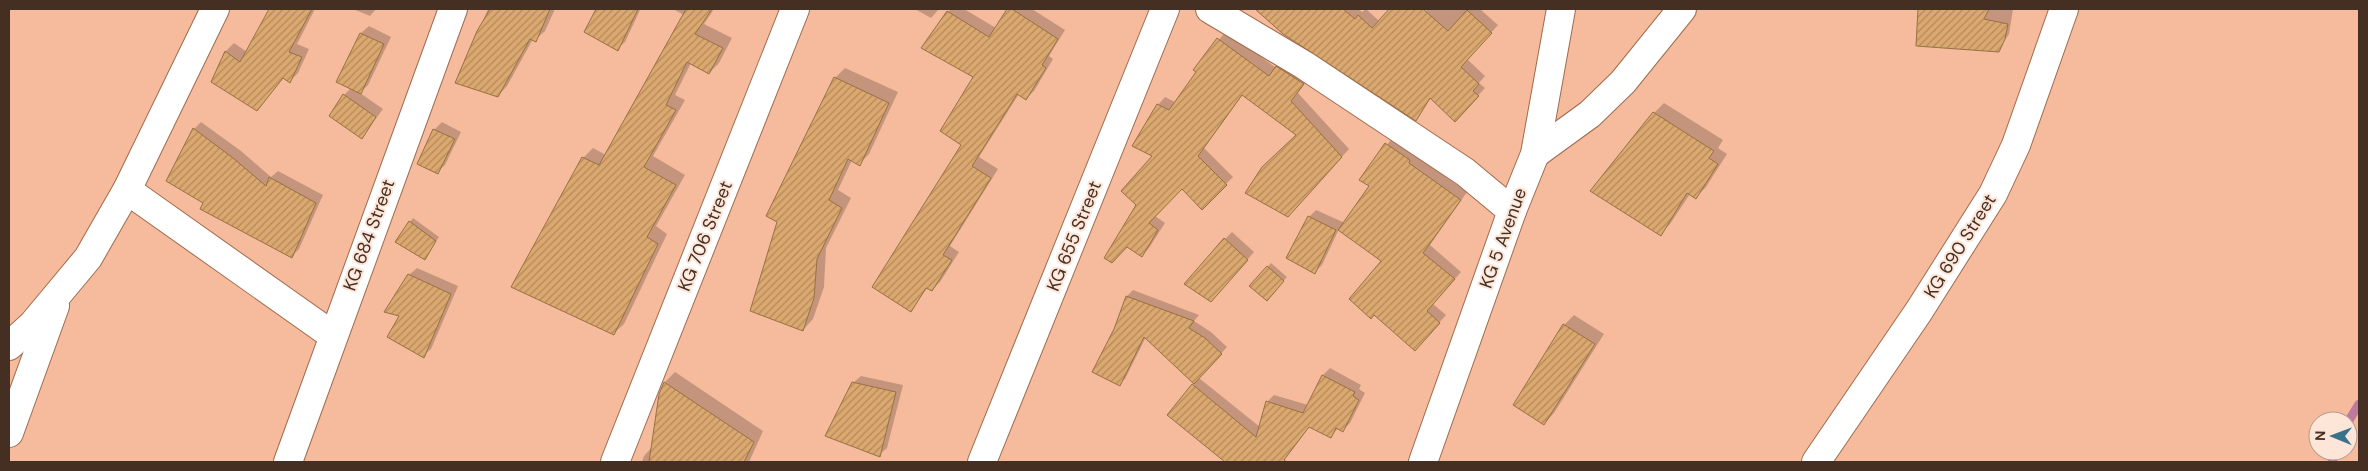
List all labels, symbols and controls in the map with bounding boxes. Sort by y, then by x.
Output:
street label: KG 684 Street [338,176,400,294]
street label: KG 706 Street [672,177,738,295]
street label: KG 655 Street [1041,177,1107,295]
street label: KG 5 Avenue [1474,184,1532,292]
street label: KG 690 Street [1918,189,2002,303]
north arrow [2308,411,2358,461]
text: N [2311,431,2329,441]

